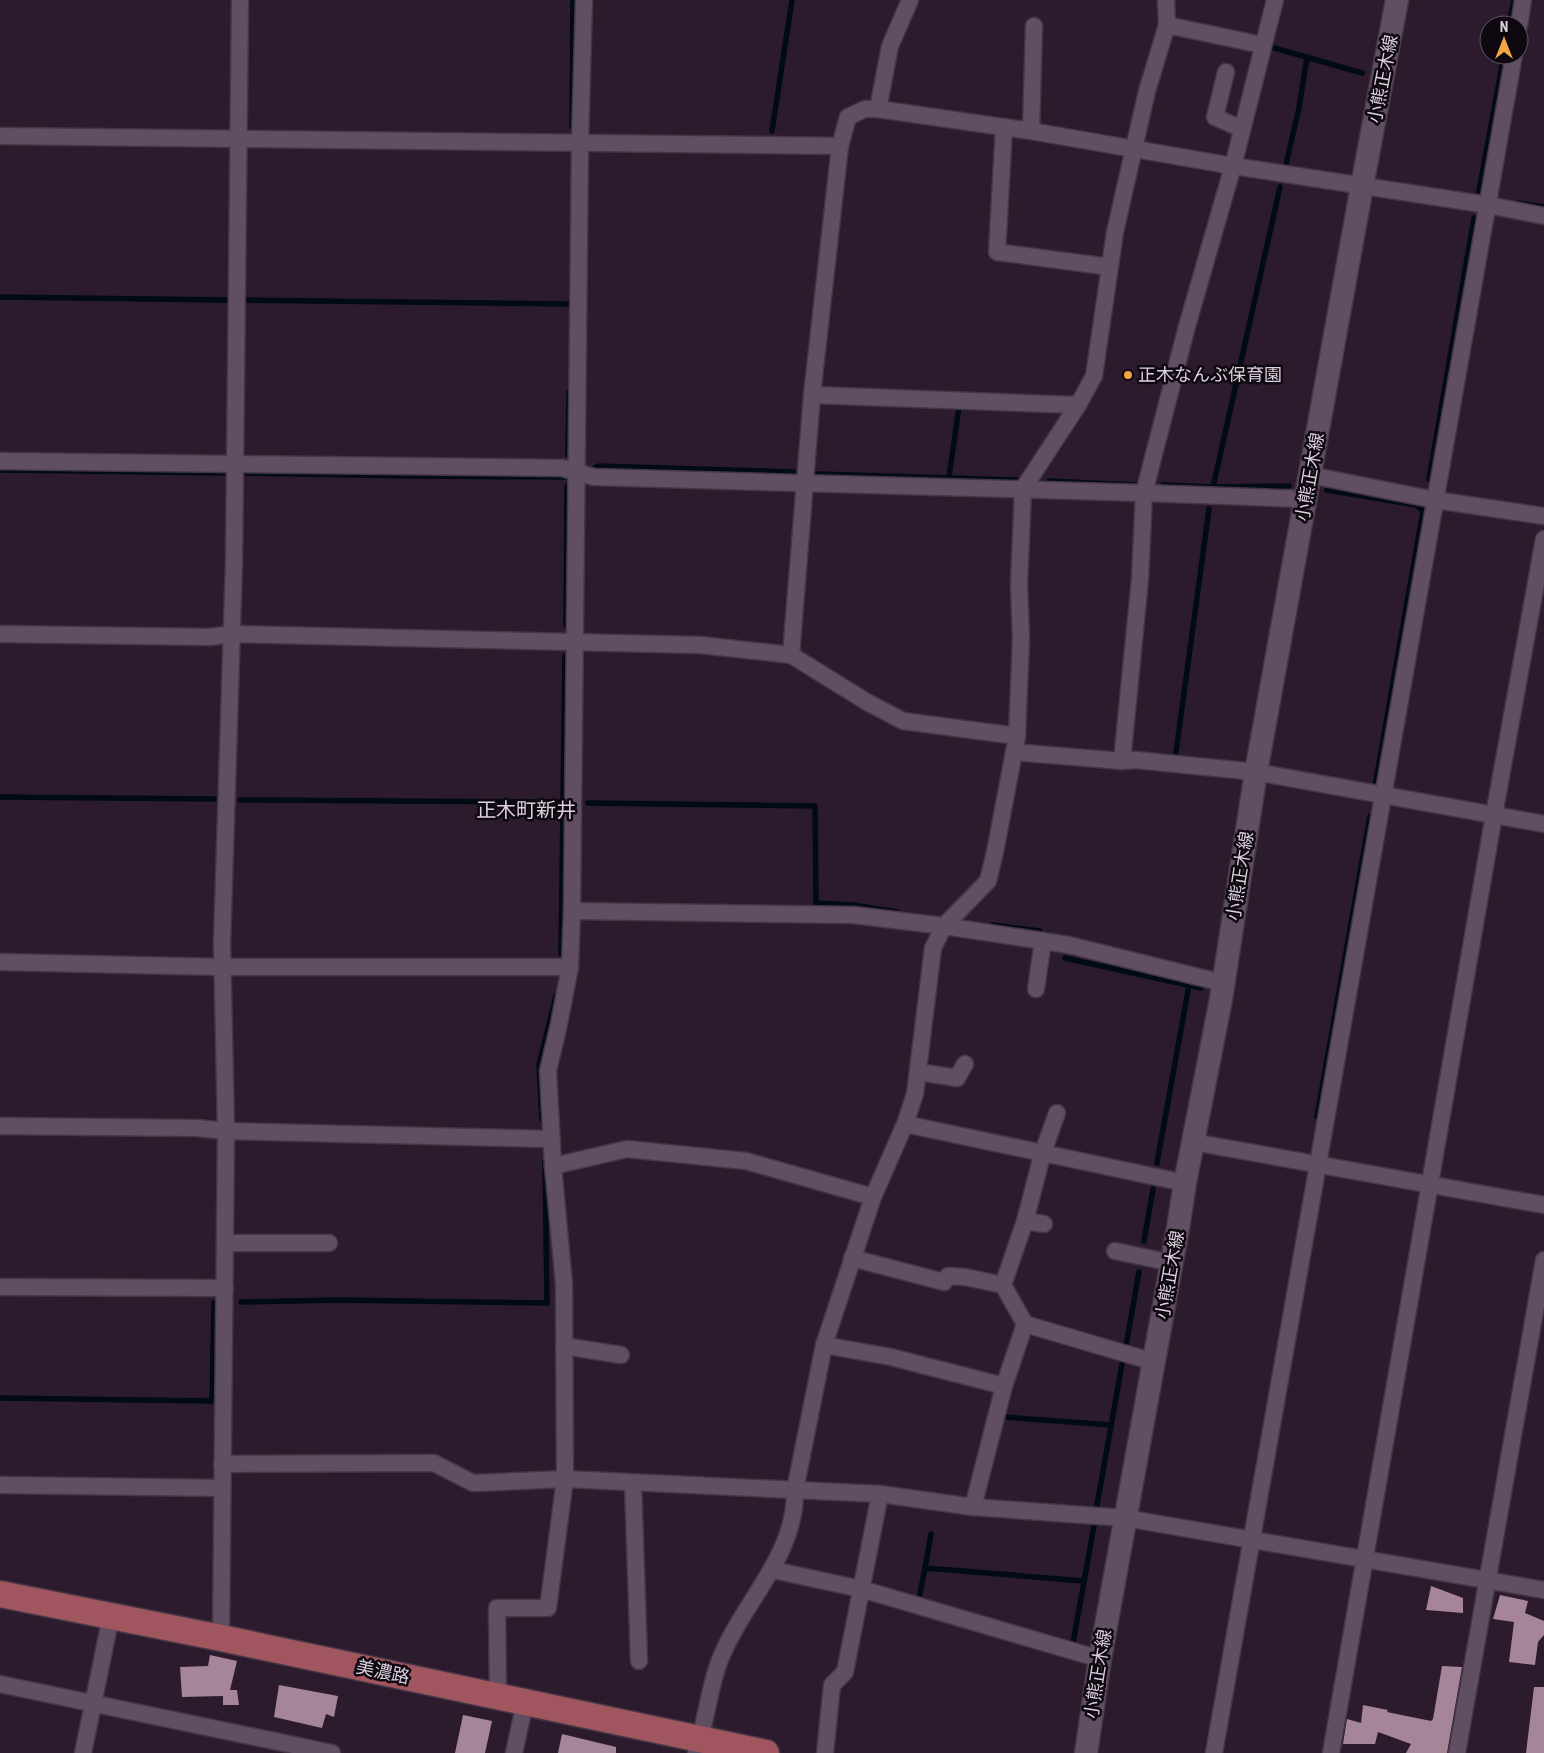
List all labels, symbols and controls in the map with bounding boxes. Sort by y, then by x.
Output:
north arrow [1479,15,1529,65]
text: N [1500,19,1508,35]
street label: 小熊正木線 [1364,33,1401,125]
place label: 正木なんぶ保育園 [1138,364,1282,385]
marker: 正木なんぶ保育園 [1122,369,1134,381]
street label: 小熊正木線 [1291,431,1328,523]
district label: 正木町新井 [476,798,576,822]
street label: 小熊正木線 [1222,830,1257,922]
street label: 小熊正木線 [1151,1229,1188,1321]
street label: 小熊正木線 [1080,1628,1115,1720]
street label: 美濃路 [355,1656,412,1687]

